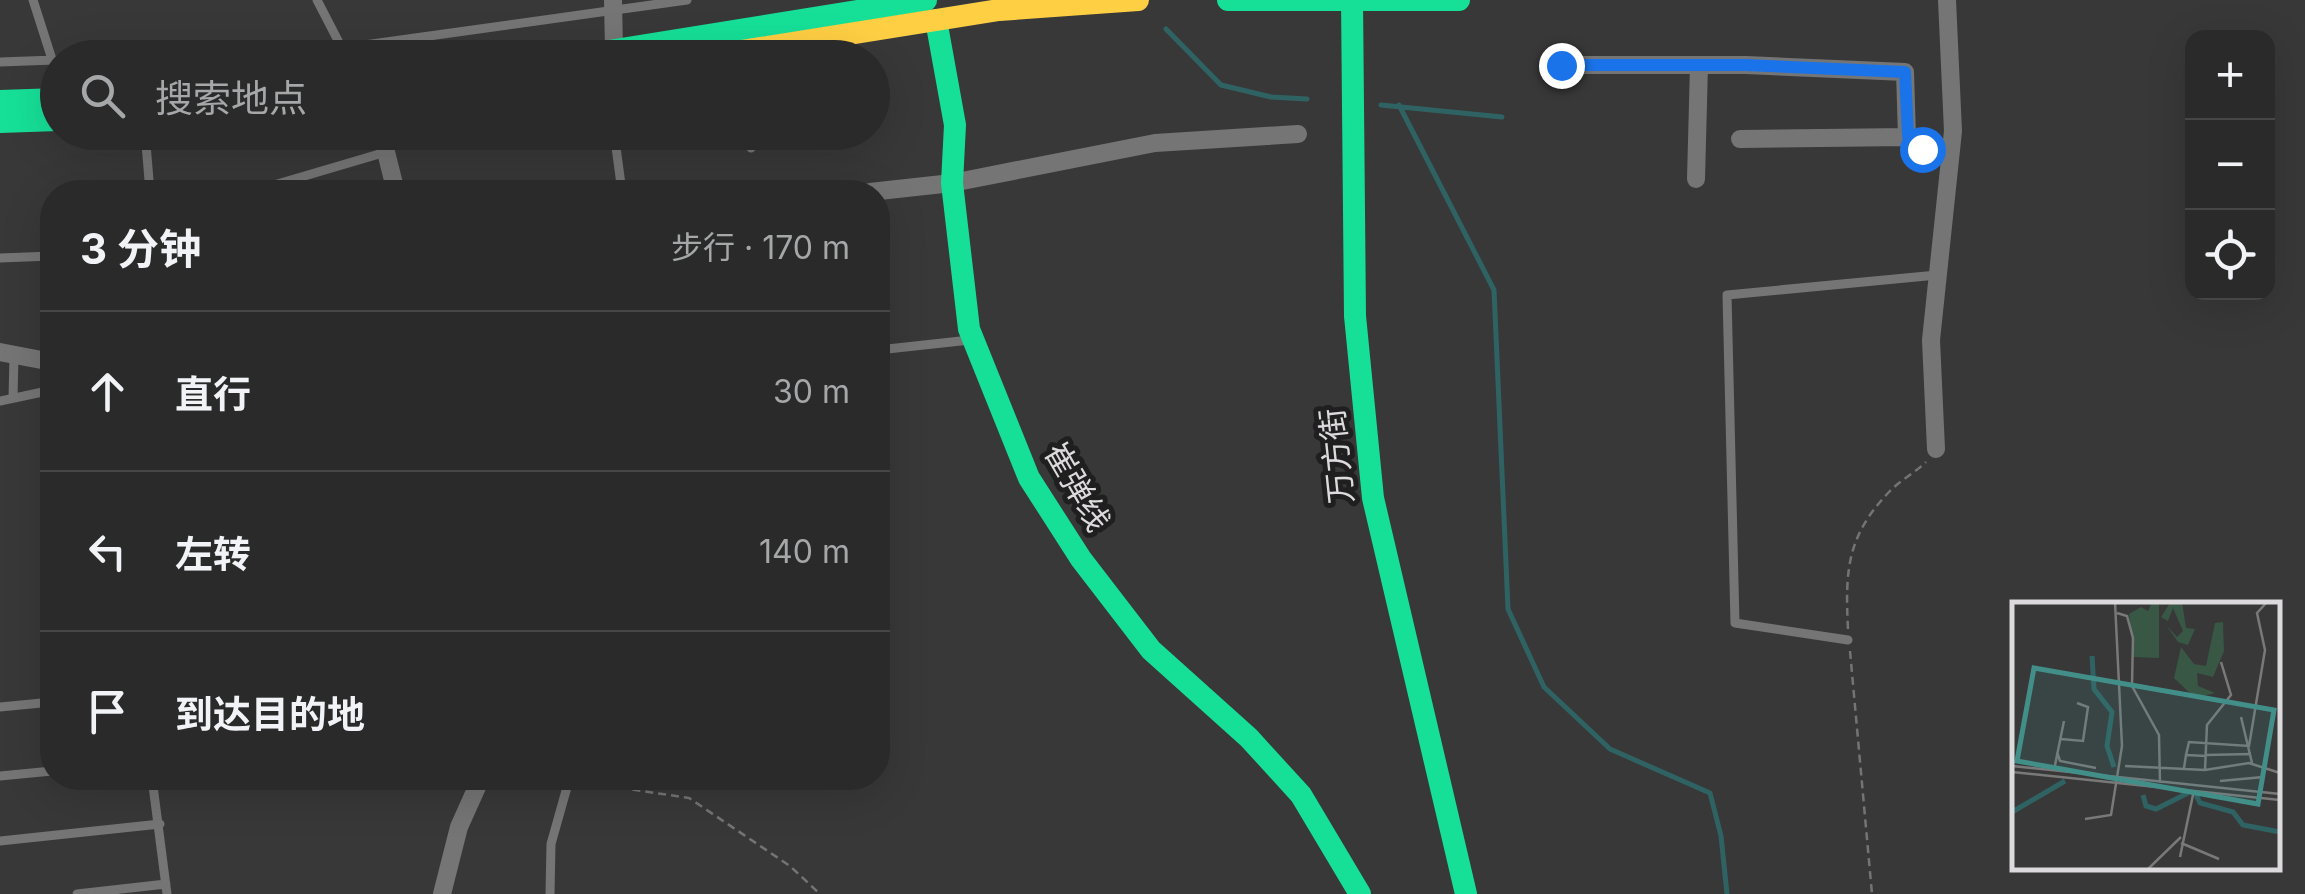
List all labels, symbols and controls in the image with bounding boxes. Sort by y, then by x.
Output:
map controls [2185,30,2275,300]
button: + [2185,30,2275,120]
search box [40,40,890,150]
route end [1539,43,1585,89]
icon: search [75,68,130,123]
text: 搜索地点 [155,75,307,121]
button: − [2185,120,2275,210]
route start [1900,127,1946,173]
button: locate [2185,210,2275,300]
text: 3 分钟 [80,223,201,274]
text: 步行 · 170 m [671,228,850,267]
icon: ahead [80,364,135,419]
text: 直行 [175,371,251,417]
text: 30 m [773,372,850,411]
street label: 万方街 [1312,406,1361,506]
street label: 崔弹线 [1037,435,1118,538]
icon: left [80,524,135,579]
text: 左转 [175,531,251,577]
text: 140 m [759,532,850,571]
inset map [2012,602,2280,869]
icon: arrive [80,684,135,739]
text: 到达目的地 [175,691,365,737]

